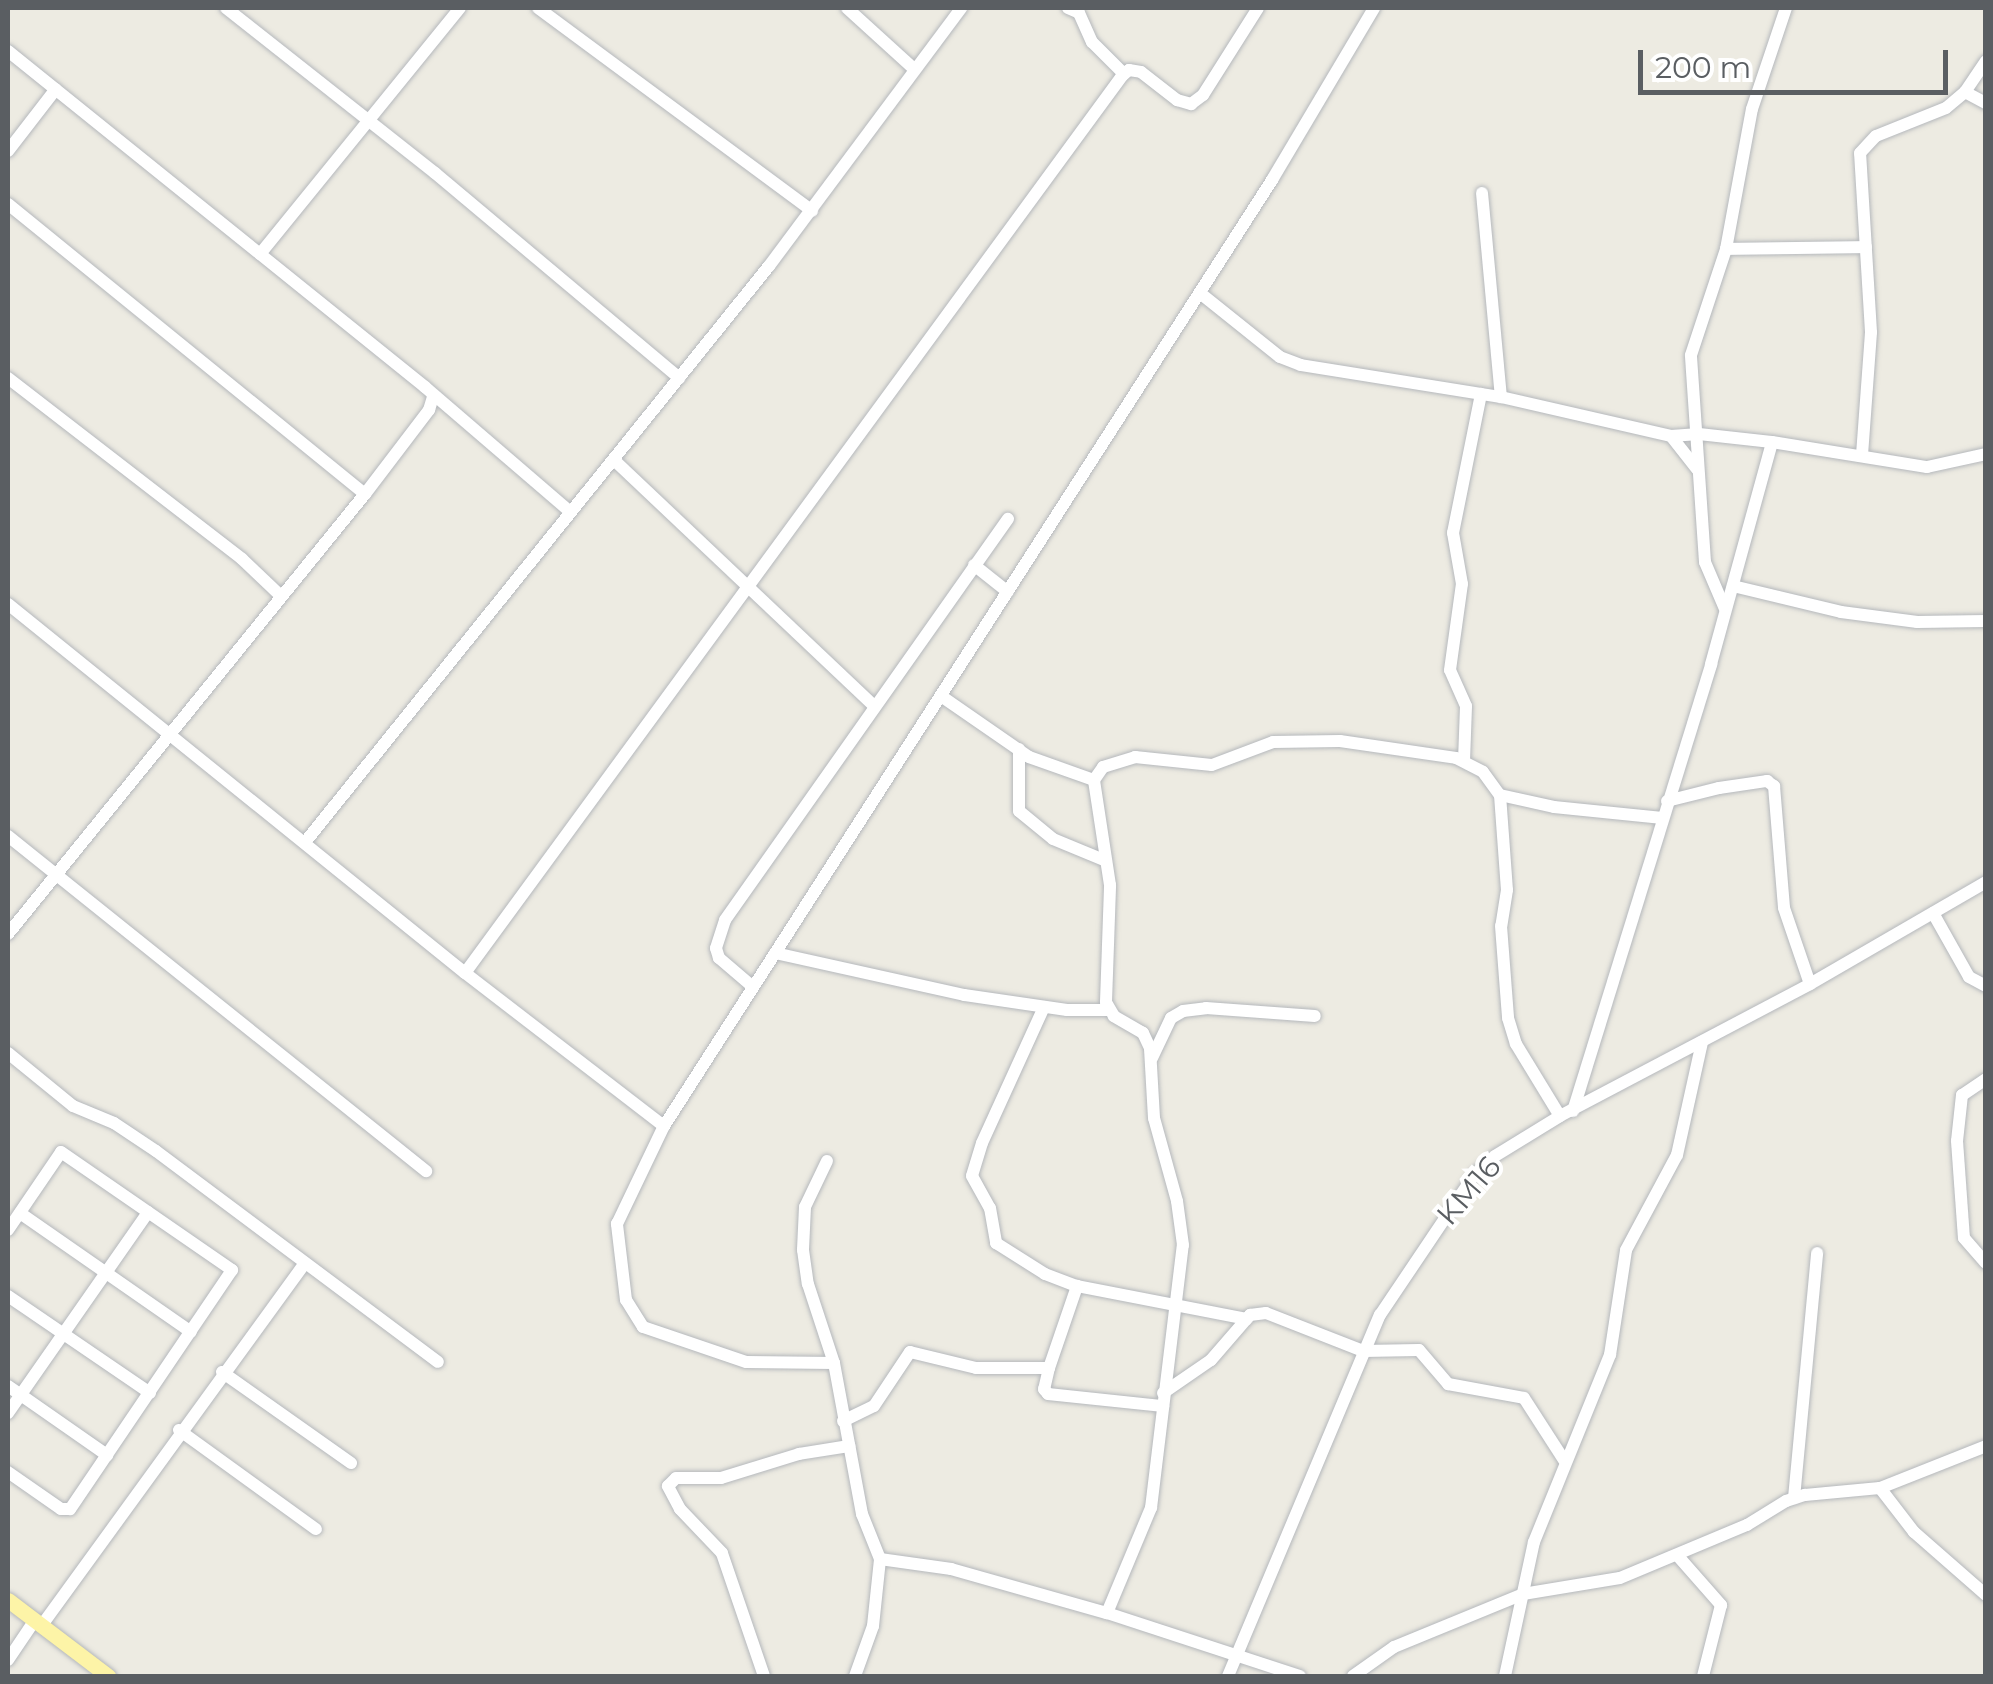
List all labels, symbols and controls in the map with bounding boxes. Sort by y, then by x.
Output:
scale bar [1643,30,1953,92]
text: 200 m [1655,49,1751,86]
street label: KM16 [1429,1149,1509,1233]

